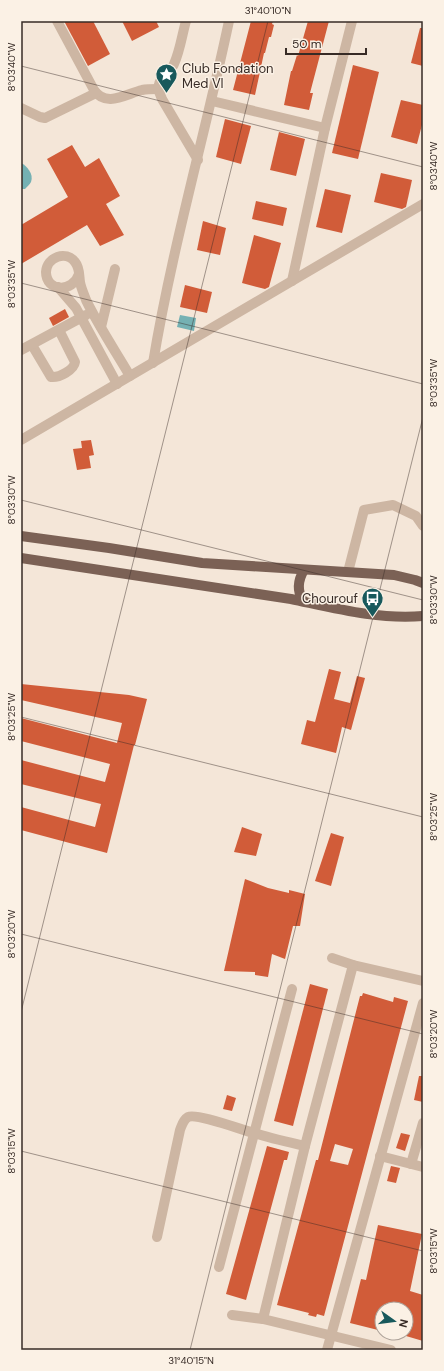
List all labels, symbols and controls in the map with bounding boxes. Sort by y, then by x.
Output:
text: 31°40'10"N [245,4,291,17]
scale bar [286,30,366,56]
text: 50 m [292,36,321,52]
text: 8°03'40"W [5,42,18,91]
place label: Club Fondation Med VI [182,60,274,92]
place icon: Club Fondation Med VI [154,62,180,95]
text: 8°03'40"W [427,141,440,190]
text: 8°03'35"W [5,260,18,308]
text: 8°03'35"W [427,359,440,407]
text: 8°03'30"W [5,475,18,525]
text: 8°03'30"W [427,575,440,625]
bus stop icon: Chourouf [360,585,386,618]
place label: Chourouf [302,590,359,607]
text: 8°03'25"W [5,693,18,741]
text: 8°03'25"W [427,793,440,841]
text: 8°03'20"W [5,909,18,958]
text: 8°03'20"W [427,1009,440,1058]
text: 8°03'15"W [5,1128,18,1174]
text: 8°03'15"W [427,1228,440,1274]
north arrow [374,1301,414,1341]
text: N [396,1318,411,1329]
text: 31°40'15"N [168,1354,214,1367]

